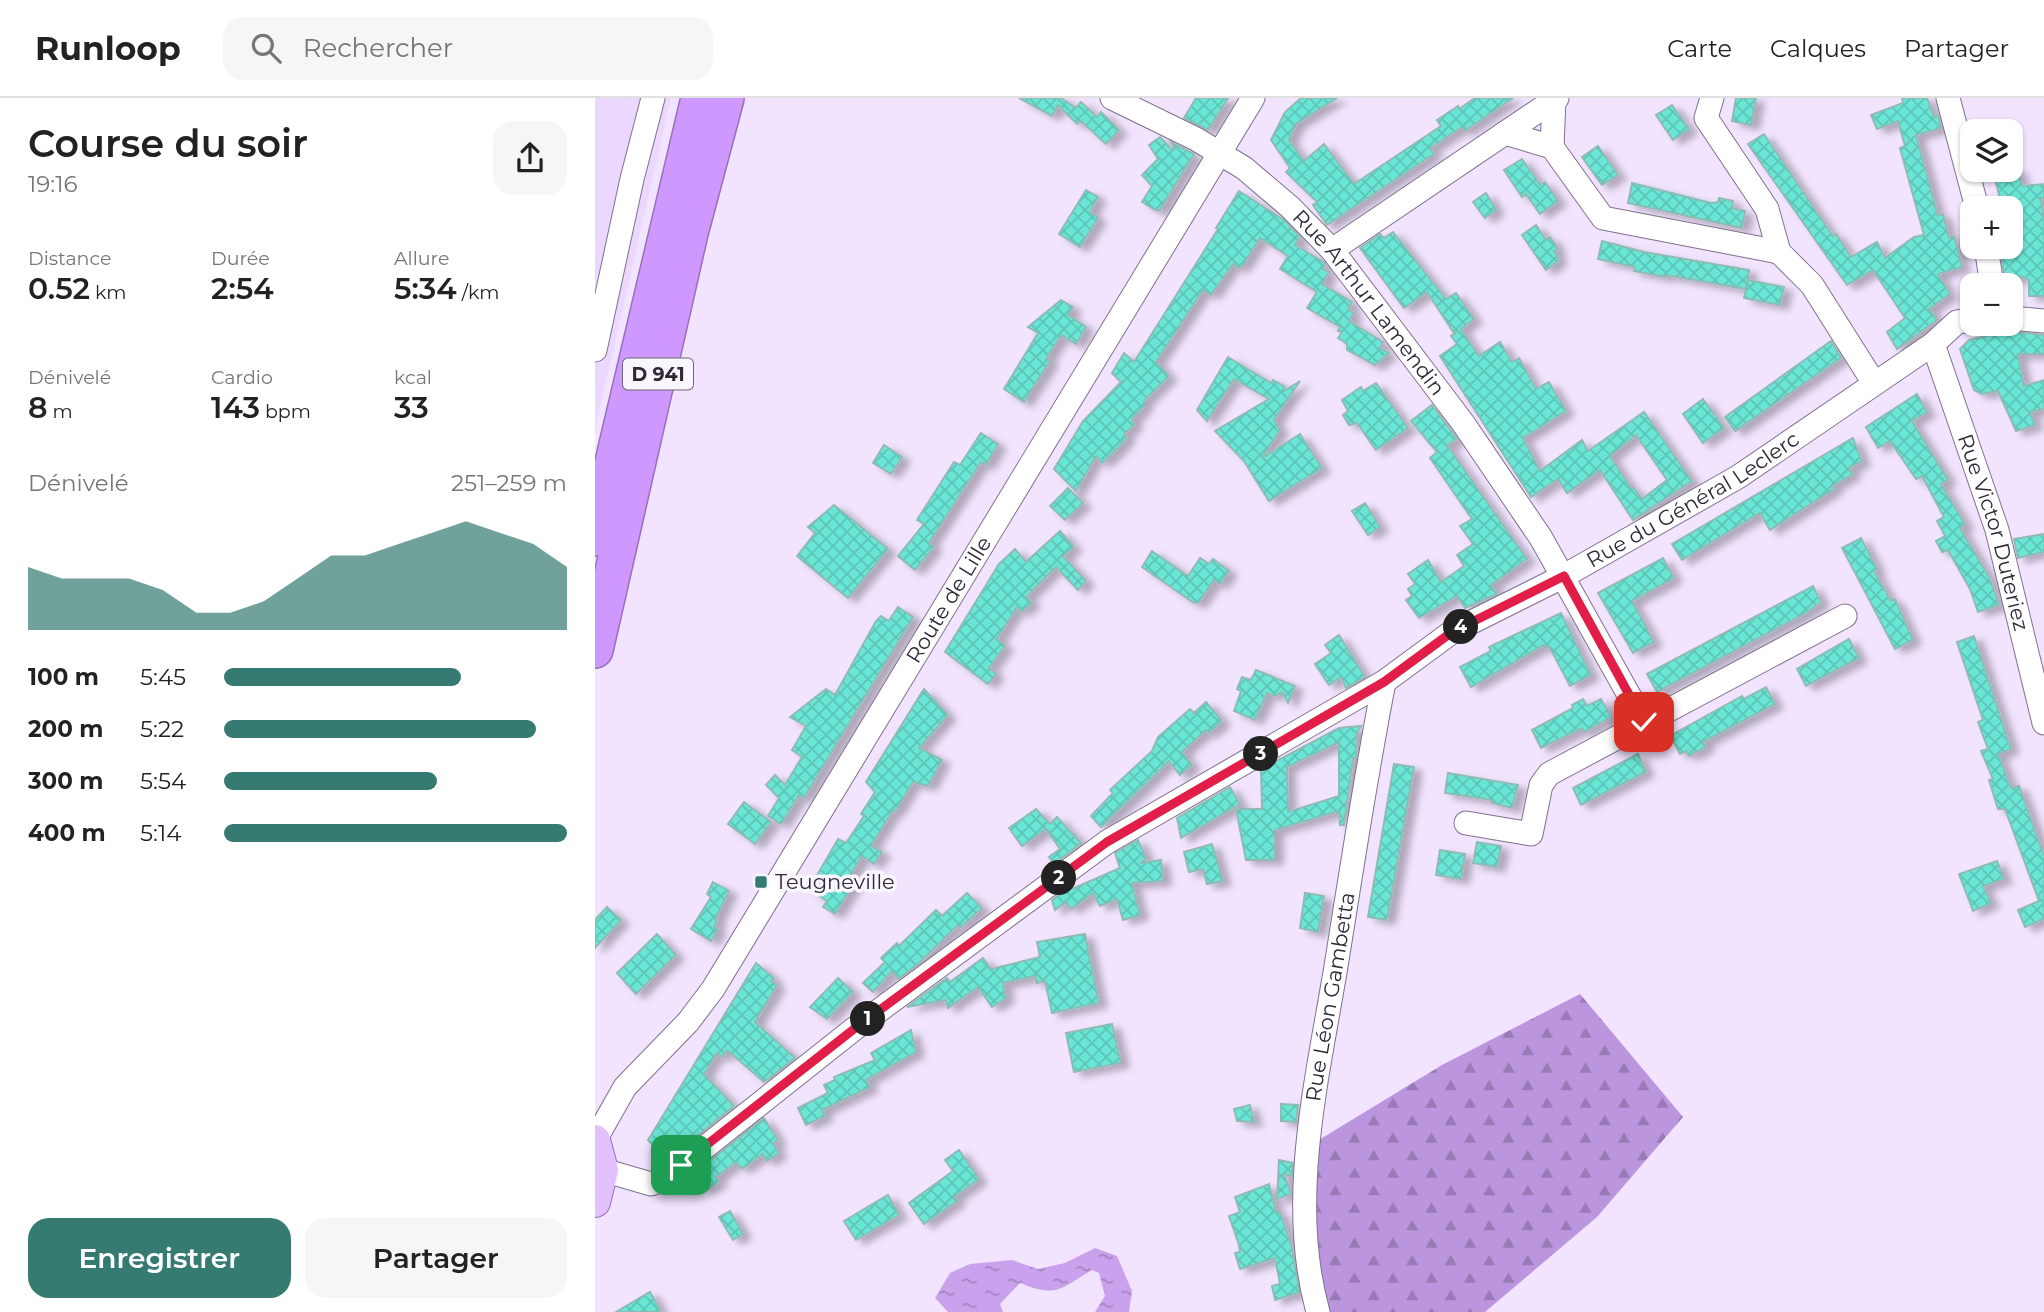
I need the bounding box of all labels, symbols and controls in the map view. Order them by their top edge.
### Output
search box [223,17,713,80]
text: Runloop [35,28,181,68]
icon: search [247,29,285,67]
text: Rechercher [303,32,453,64]
text: Carte [1667,34,1732,63]
text: Calques [1770,34,1866,63]
text: Partager [1904,34,2009,63]
map controls [1960,119,2023,336]
button: layers [1960,119,2023,182]
text: Course du soir [28,120,308,167]
button: share [493,121,567,195]
text: 19:16 [28,170,78,198]
button: + [1960,196,2023,259]
street label: Rue Arthur Lamendin [1288,204,1450,400]
text: Distance [28,247,111,270]
text: Durée [211,247,270,270]
text: Allure [394,247,449,270]
text: 0.52 [28,270,90,307]
text: 2:54 [211,270,274,307]
text: 5:34 [394,270,457,307]
button: − [1960,273,2023,336]
text: km [90,281,126,304]
text: /km [457,281,500,304]
road number: D 941 [623,358,693,390]
text: Dénivelé [28,366,111,389]
text: Cardio [211,366,273,389]
text: kcal [394,366,432,389]
text: 8 [28,389,48,426]
text: 143 [211,389,260,426]
text: 33 [394,389,429,426]
text: m [48,400,73,423]
text: bpm [260,400,311,423]
street label: Rue du Général Leclerc [1582,426,1804,573]
street label: Rue Victor Duteriez [1953,430,2034,633]
text: Dénivelé [28,469,129,497]
text: 251–259 m [451,469,567,497]
street label: Route de Lille [901,532,996,667]
pin: 4 [1443,610,1479,644]
text: 4 [1454,615,1467,638]
text: 100 m [28,663,99,691]
text: 5:45 [140,663,186,691]
pin [1614,692,1674,752]
icon: check [1625,703,1663,741]
text: 200 m [28,715,103,743]
text: 5:22 [140,715,184,743]
pin: 3 [1243,736,1279,772]
text: 3 [1255,742,1266,765]
text: 300 m [28,767,104,795]
text: 5:54 [140,767,186,795]
text: 400 m [28,819,106,847]
text: 5:14 [140,819,181,847]
pin: 2 [1042,860,1077,896]
text: 2 [1053,866,1064,889]
place label: Teugneville [775,869,895,894]
marker: Teugneville [753,874,769,890]
street label: Rue Léon Gambetta [1300,890,1360,1103]
pin: 1 [851,1002,885,1037]
text: 1 [864,1007,871,1030]
pin [651,1135,711,1195]
icon: arrive [662,1146,700,1184]
button: Enregistrer [28,1218,291,1298]
button: Partager [305,1218,567,1298]

